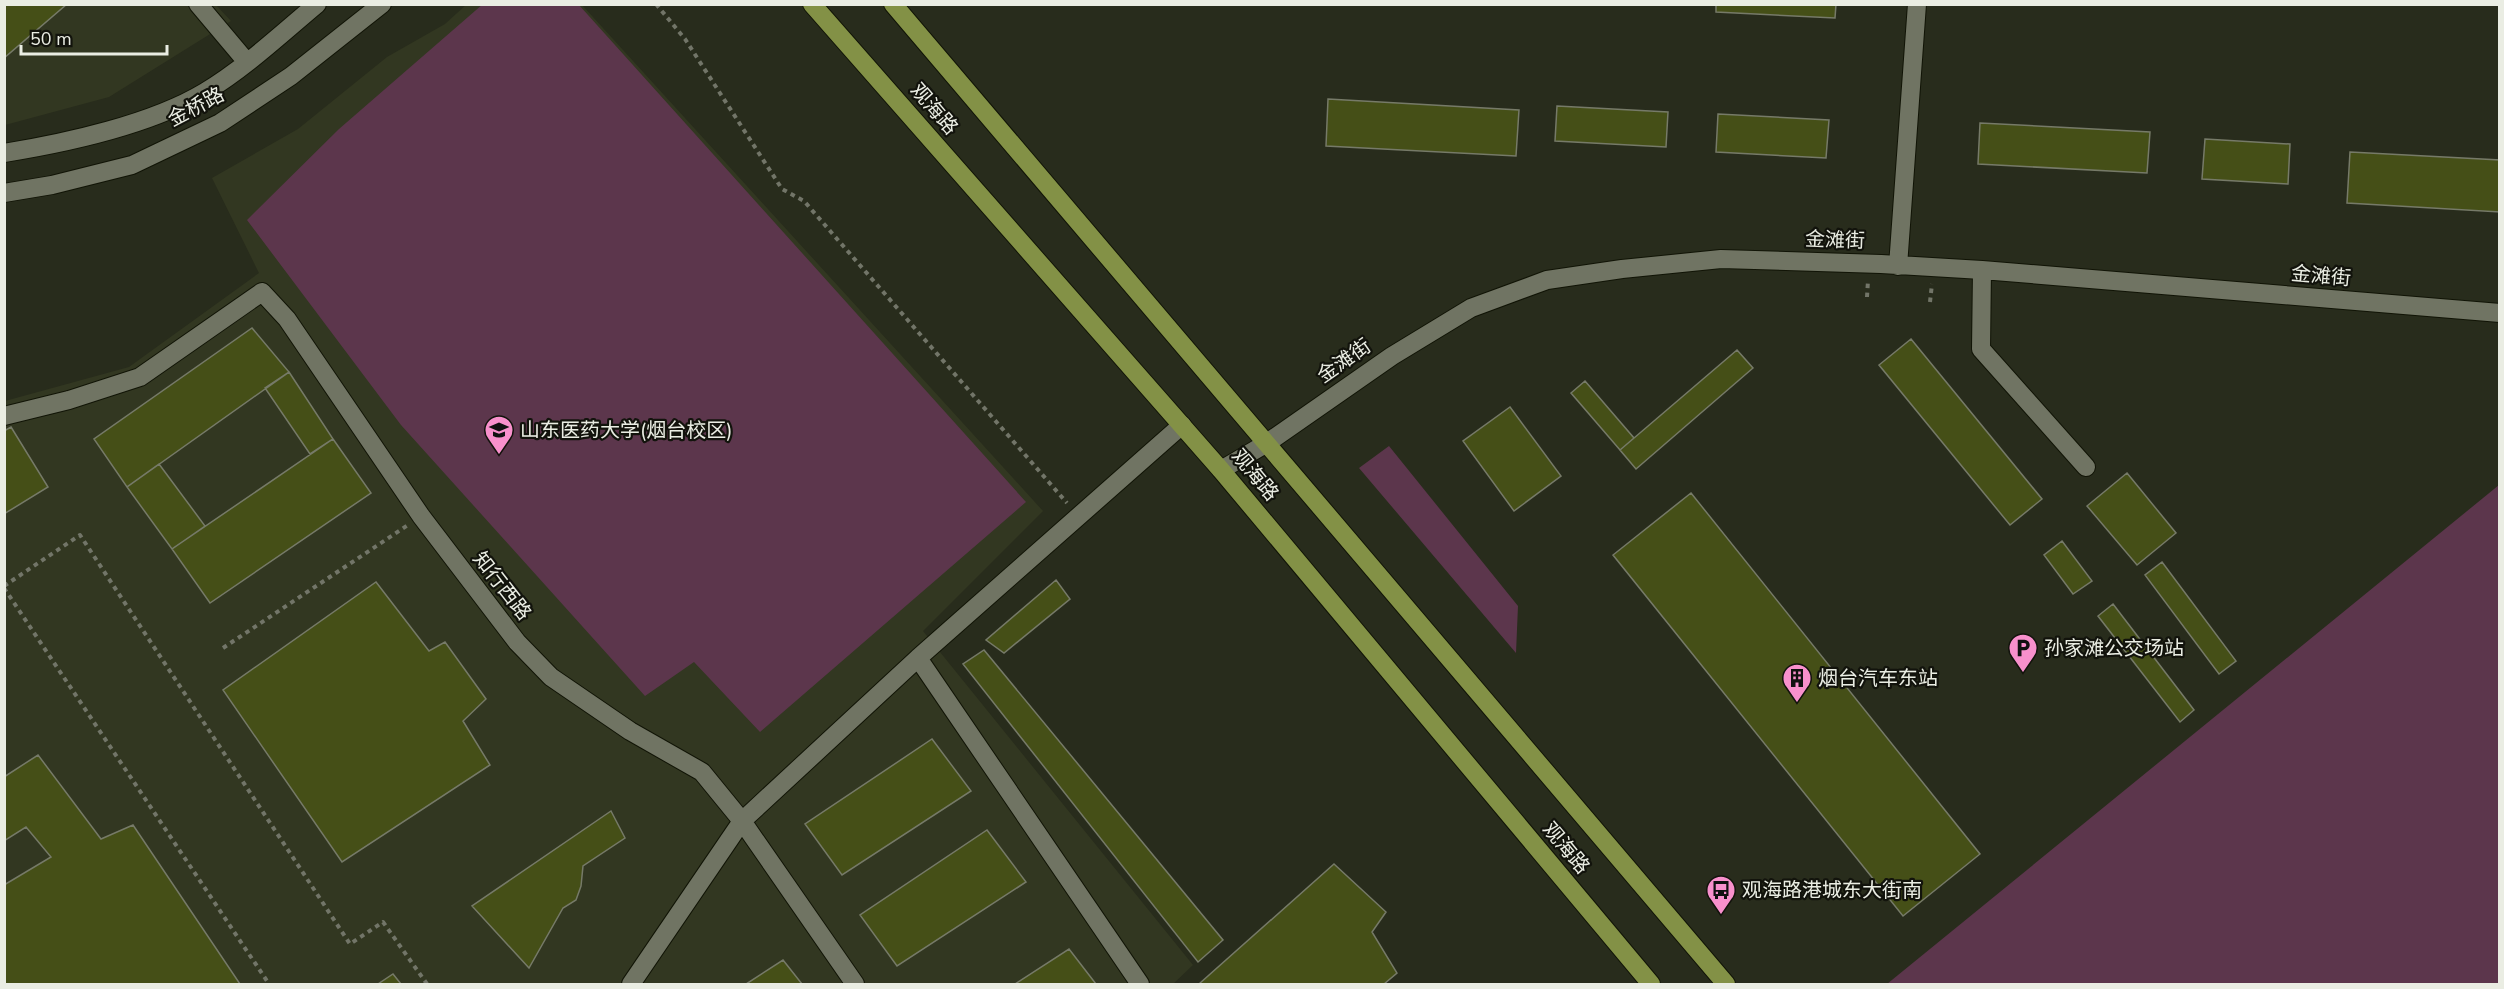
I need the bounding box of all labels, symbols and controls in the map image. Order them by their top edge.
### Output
scale bar [21,18,166,56]
text: 50 m [30,27,72,51]
street label: 观海路 [904,78,964,140]
street label: 金桥路 [163,81,229,133]
street label: 金滩街 [1805,225,1865,255]
street label: 金滩街 [2290,260,2352,292]
street label: 金滩街 [1312,333,1376,389]
school or university icon: 山东医药大学(烟台校区) [483,414,515,456]
place label: 山东医药大学(烟台校区) [520,417,733,444]
street label: 观海路 [1225,443,1285,507]
street label: 知行西路 [467,546,537,626]
parking icon: 孙家滩公交场站 [2007,632,2039,674]
place label: 孙家滩公交场站 [2044,635,2184,662]
building icon: 烟台汽车东站 [1781,662,1813,704]
place label: 烟台汽车东站 [1818,665,1938,692]
street label: 观海路 [1536,816,1596,880]
bus stop icon: 观海路港城东大街南 [1705,874,1737,916]
place label: 观海路港城东大街南 [1742,877,1922,904]

